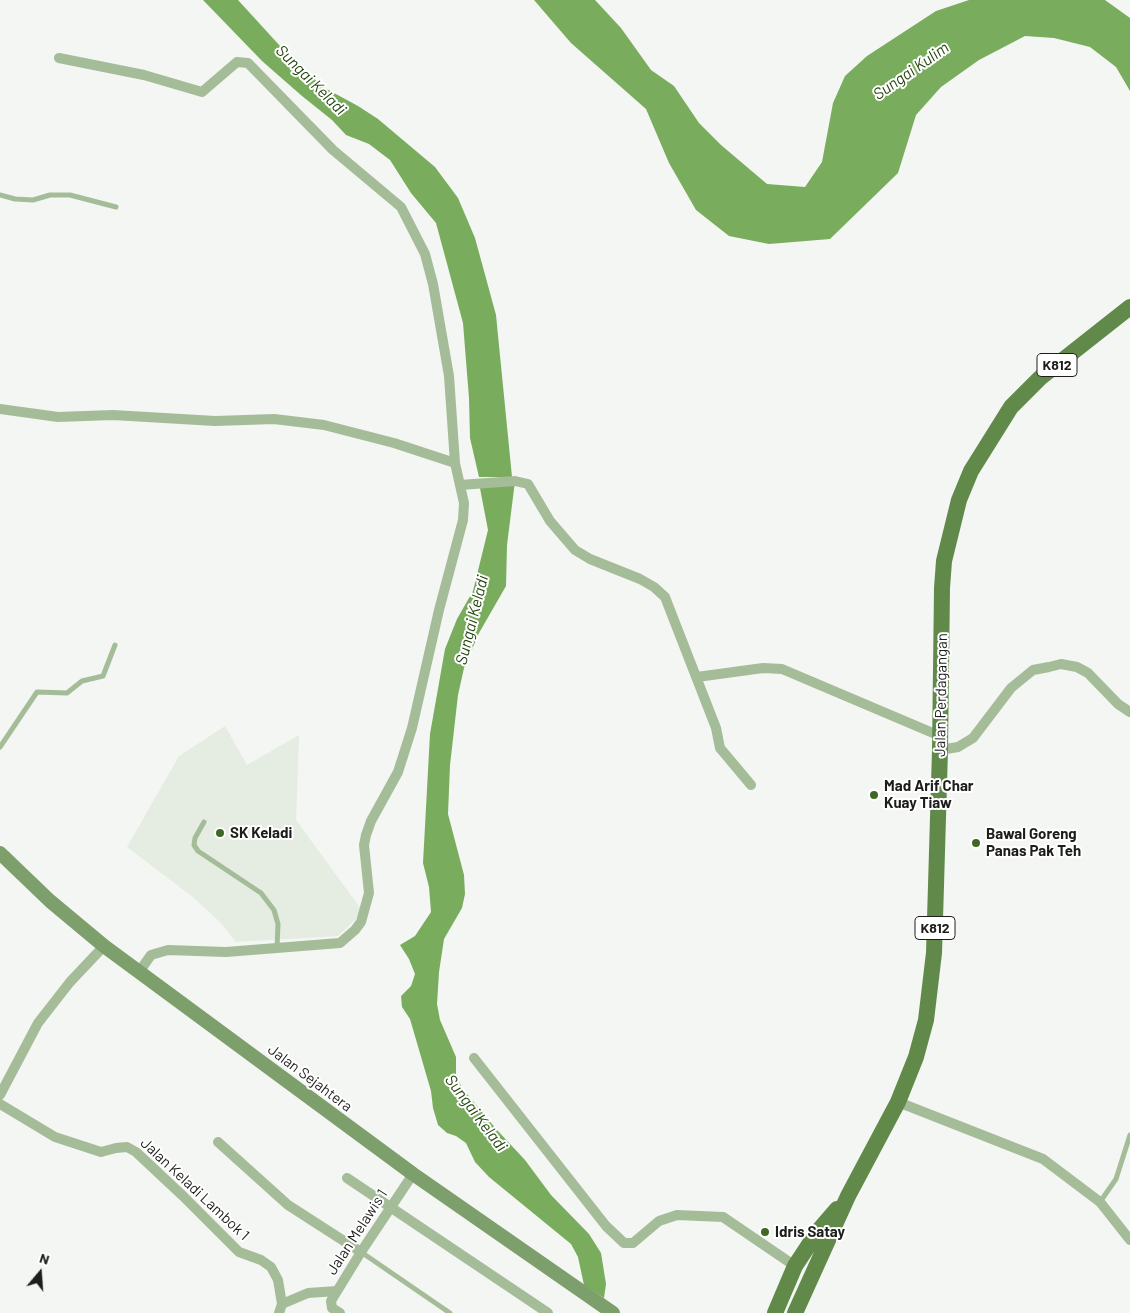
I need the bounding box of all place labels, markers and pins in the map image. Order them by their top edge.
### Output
place label: Mad Arif Char Kuay Tiaw [884,777,974,812]
marker: Mad Arif Char Kuay Tiaw [868,789,880,801]
place label: SK Keladi [230,824,292,842]
place label: Bawal Goreng Panas Pak Teh [986,825,1081,860]
marker: SK Keladi [214,827,226,839]
marker: Bawal Goreng Panas Pak Teh [970,837,982,849]
place label: Idris Satay [775,1223,845,1241]
marker: Idris Satay [759,1226,771,1238]

